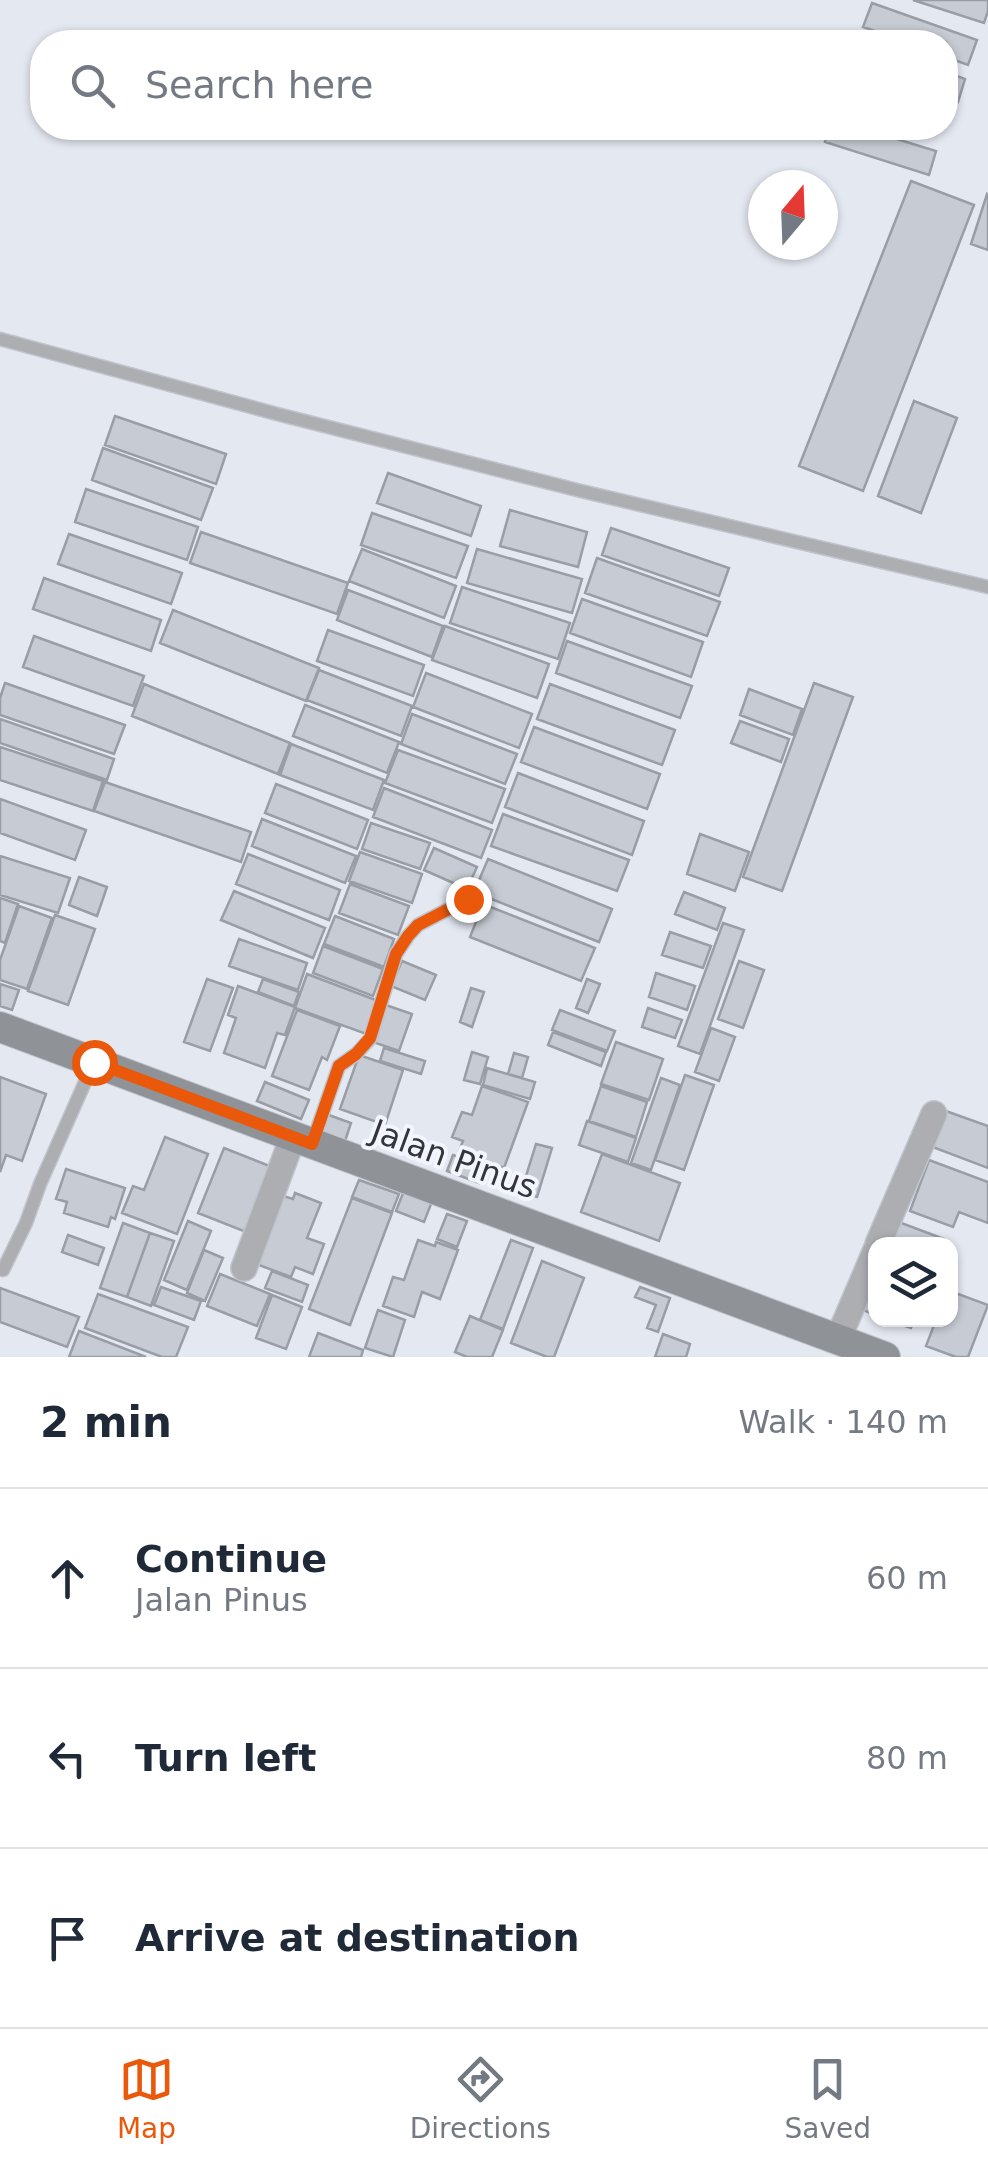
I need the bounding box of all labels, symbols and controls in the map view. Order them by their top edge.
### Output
search box [30,30,958,140]
icon: search [65,58,120,113]
text: Search here [145,63,373,107]
north arrow [748,170,838,260]
route end [446,877,492,923]
route start [72,1040,118,1086]
street label: Jalan Pinus [364,1111,542,1206]
map controls [868,1237,958,1327]
button: layers [868,1237,958,1327]
text: 2 min [40,1398,172,1447]
text: Walk · 140 m [738,1403,948,1441]
text: Continue [135,1537,327,1581]
icon: ahead [40,1551,95,1606]
text: 60 m [866,1559,948,1597]
text: Jalan Pinus [135,1581,308,1619]
icon: left [40,1731,95,1786]
text: Turn left [135,1736,316,1780]
text: 80 m [866,1739,948,1777]
icon: arrive [40,1911,95,1966]
text: Arrive at destination [135,1916,580,1960]
tab: Map [117,2052,176,2145]
tab: Directions [410,2052,551,2145]
tab: Saved [785,2052,871,2145]

